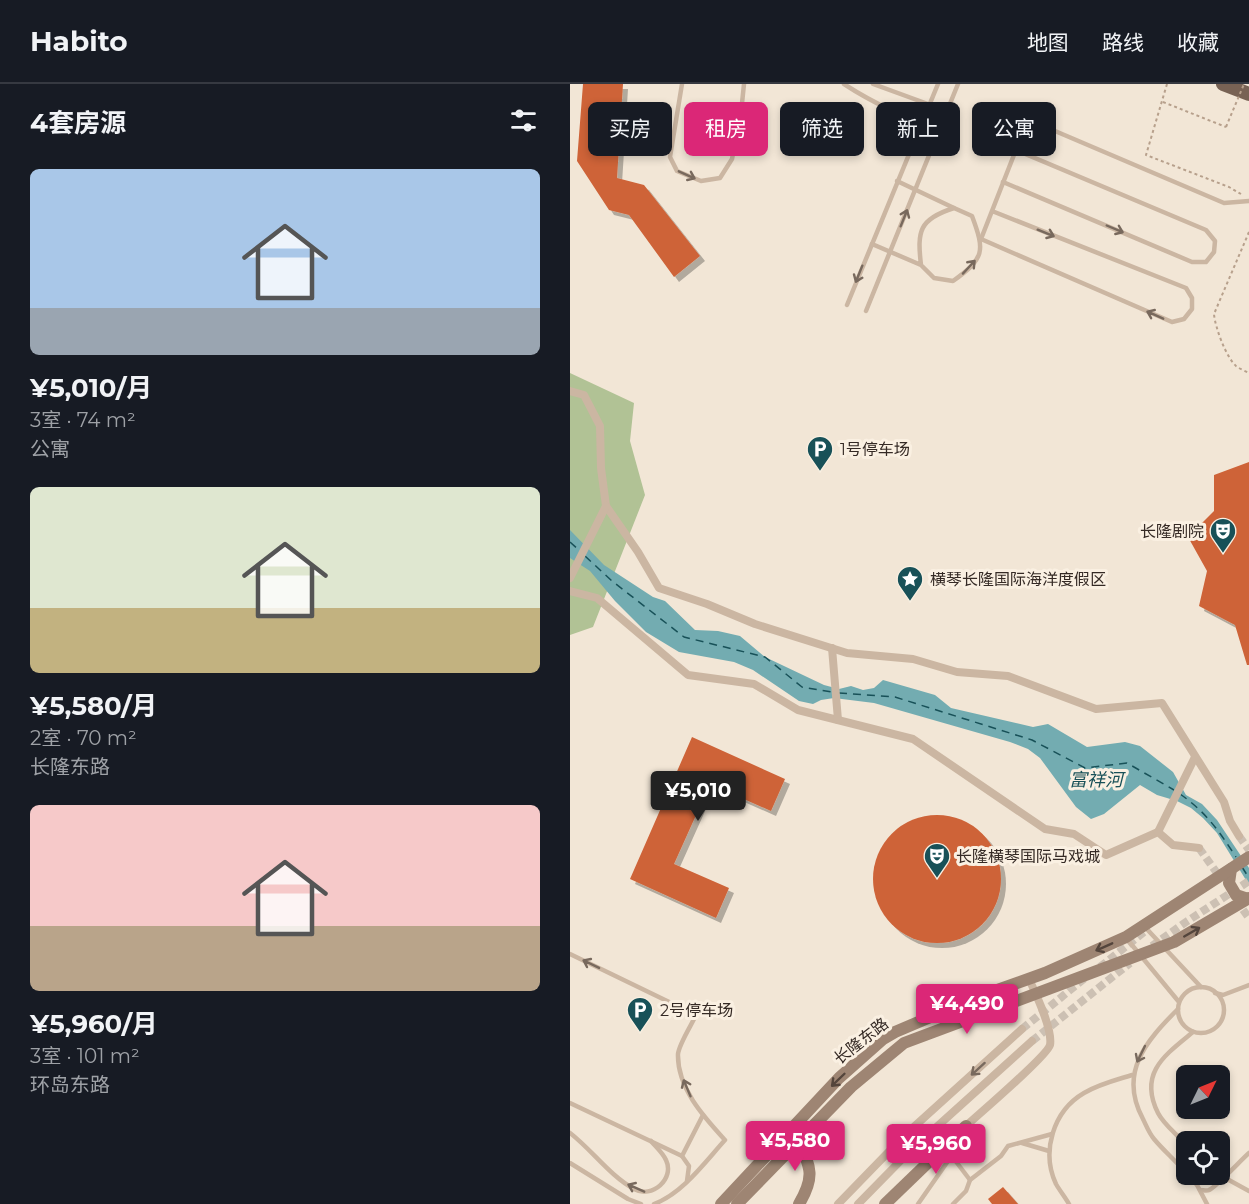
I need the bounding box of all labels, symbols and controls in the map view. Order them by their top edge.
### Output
text: Habito [30,24,128,58]
text: 地图 [1027,30,1069,55]
text: 路线 [1102,30,1144,55]
text: 收藏 [1177,30,1219,55]
chip: 买房 [588,102,672,156]
chip: 租房 [684,102,768,156]
chip: 筛选 [780,102,864,156]
chip: 新上 [876,102,960,156]
chip: 公寓 [972,102,1056,156]
icon: filters [507,104,540,137]
text: 4套房源 [30,107,126,139]
one-way arrow [678,170,696,181]
icon: home [231,208,339,316]
one-way arrow [899,209,910,228]
one-way arrow [1106,225,1124,236]
one-way arrow [1036,228,1055,239]
one-way arrow [962,259,976,274]
one-way arrow [853,264,864,283]
one-way arrow [1146,309,1165,320]
text: ¥5,010/月 [30,372,152,404]
text: 3室 · 74 m² [30,408,136,432]
parking icon: 1号停车场 [805,434,835,472]
text: 公寓 [30,437,70,461]
place label: 1号停车场 [840,440,910,459]
theatre icon: 长隆剧院 [1208,516,1238,554]
place label: 长隆剧院 [1140,522,1204,541]
icon: home [231,526,339,634]
place icon: 横琴长隆国际海洋度假区 [895,564,925,602]
place label: 横琴长隆国际海洋度假区 [930,570,1106,589]
text: ¥5,580/月 [30,690,157,722]
text: 2室 · 70 m² [30,726,137,750]
text: 长隆东路 [30,755,110,779]
water label: 富祥河 [1069,769,1126,791]
pin: ¥5,010 [649,771,747,822]
text: ¥5,010 [665,778,731,802]
theatre icon: 长隆横琴国际马戏城 [922,841,952,879]
icon: home [231,844,339,952]
place label: 长隆横琴国际马戏城 [956,847,1100,866]
one-way arrow [1183,926,1200,938]
one-way arrow [1095,941,1113,953]
one-way arrow [583,958,601,970]
pin: ¥4,490 [918,984,1016,1035]
text: ¥4,490 [930,991,1004,1015]
parking icon: 2号停车场 [625,995,655,1033]
place label: 2号停车场 [660,1001,733,1020]
text: ¥5,960/月 [30,1008,158,1040]
street label: 长隆东路 [830,1014,892,1068]
text: 3室 · 101 m² [30,1044,140,1068]
one-way arrow [1135,1045,1147,1063]
one-way arrow [971,1061,986,1075]
north arrow [1176,1065,1230,1119]
map controls [1176,1065,1230,1185]
text: 环岛东路 [30,1073,110,1097]
one-way arrow [831,1073,846,1087]
one-way arrow [681,1079,692,1097]
pin: ¥5,580 [746,1121,844,1172]
pin: ¥5,960 [887,1124,985,1175]
text: ¥5,580 [760,1128,830,1152]
text: ¥5,960 [901,1131,971,1155]
button: locate [1176,1131,1230,1185]
one-way arrow [627,1182,645,1193]

